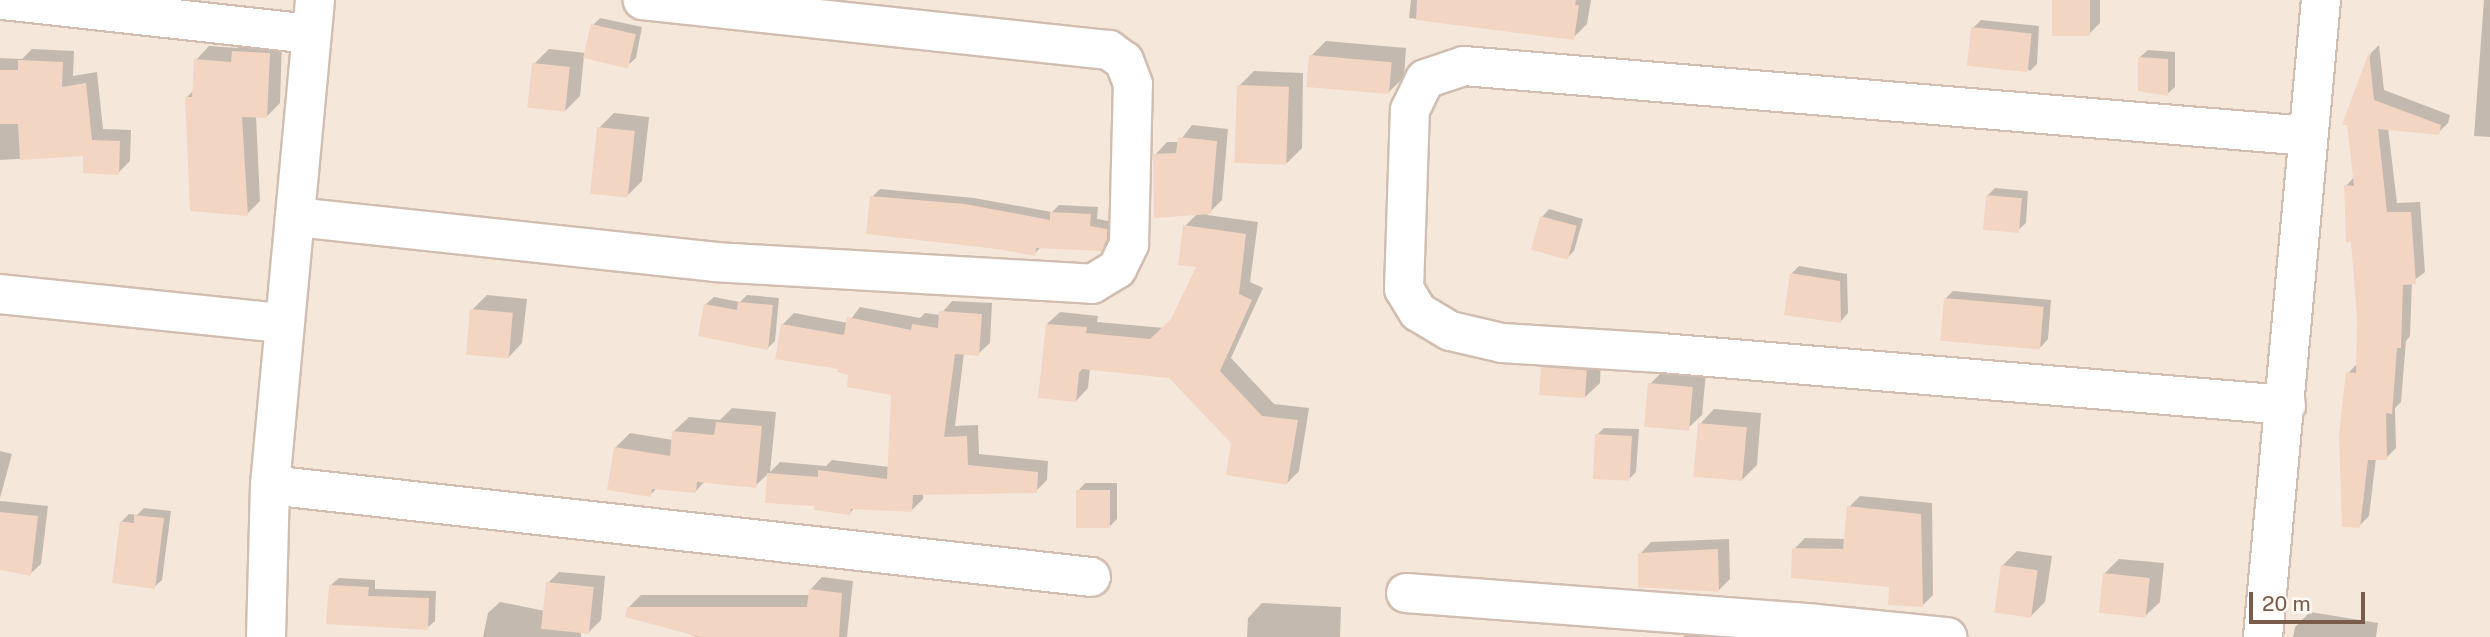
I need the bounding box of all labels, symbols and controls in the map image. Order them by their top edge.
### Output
scale bar [2252,578,2368,622]
text: 20 m [2262,591,2311,616]

